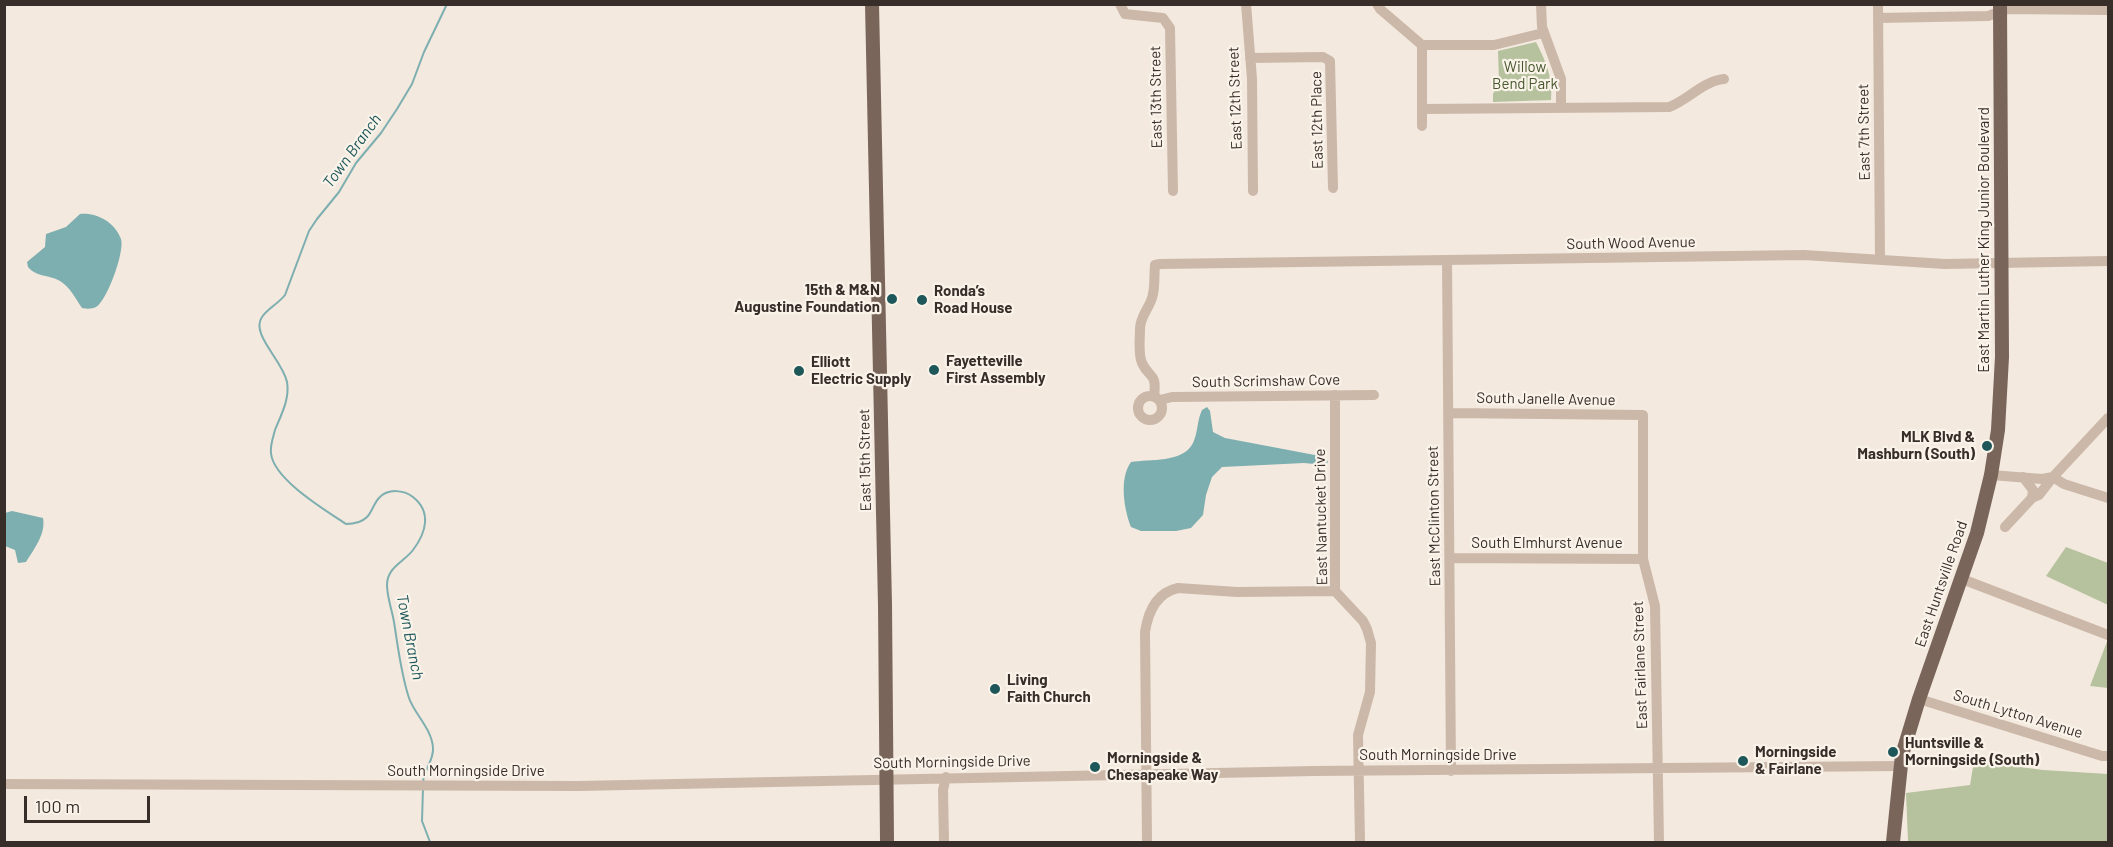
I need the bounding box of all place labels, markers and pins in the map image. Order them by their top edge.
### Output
place label: 15th & M&N Augustine Foundation [734,281,880,316]
place label: Ronda’s Road House [934,282,1013,317]
marker: 15th & M&N Augustine Foundation [885,292,899,306]
marker: Ronda’s Road House [915,293,929,307]
place label: Fayetteville First Assembly [946,352,1045,387]
place label: Elliott Electric Supply [811,353,911,388]
marker: Fayetteville First Assembly [927,363,941,377]
marker: Elliott Electric Supply [792,364,806,378]
place label: MLK Blvd & Mashburn (South) [1857,428,1975,463]
marker: MLK Blvd & Mashburn (South) [1980,439,1994,453]
place label: Living Faith Church [1007,671,1091,706]
marker: Living Faith Church [988,682,1002,696]
place label: Huntsville & Morningside (South) [1905,734,2039,769]
place label: Morningside & Fairlane [1755,743,1836,778]
marker: Huntsville & Morningside (South) [1886,745,1900,759]
place label: Morningside & Chesapeake Way [1107,749,1218,784]
marker: Morningside & Fairlane [1736,754,1750,768]
marker: Morningside & Chesapeake Way [1088,760,1102,774]

